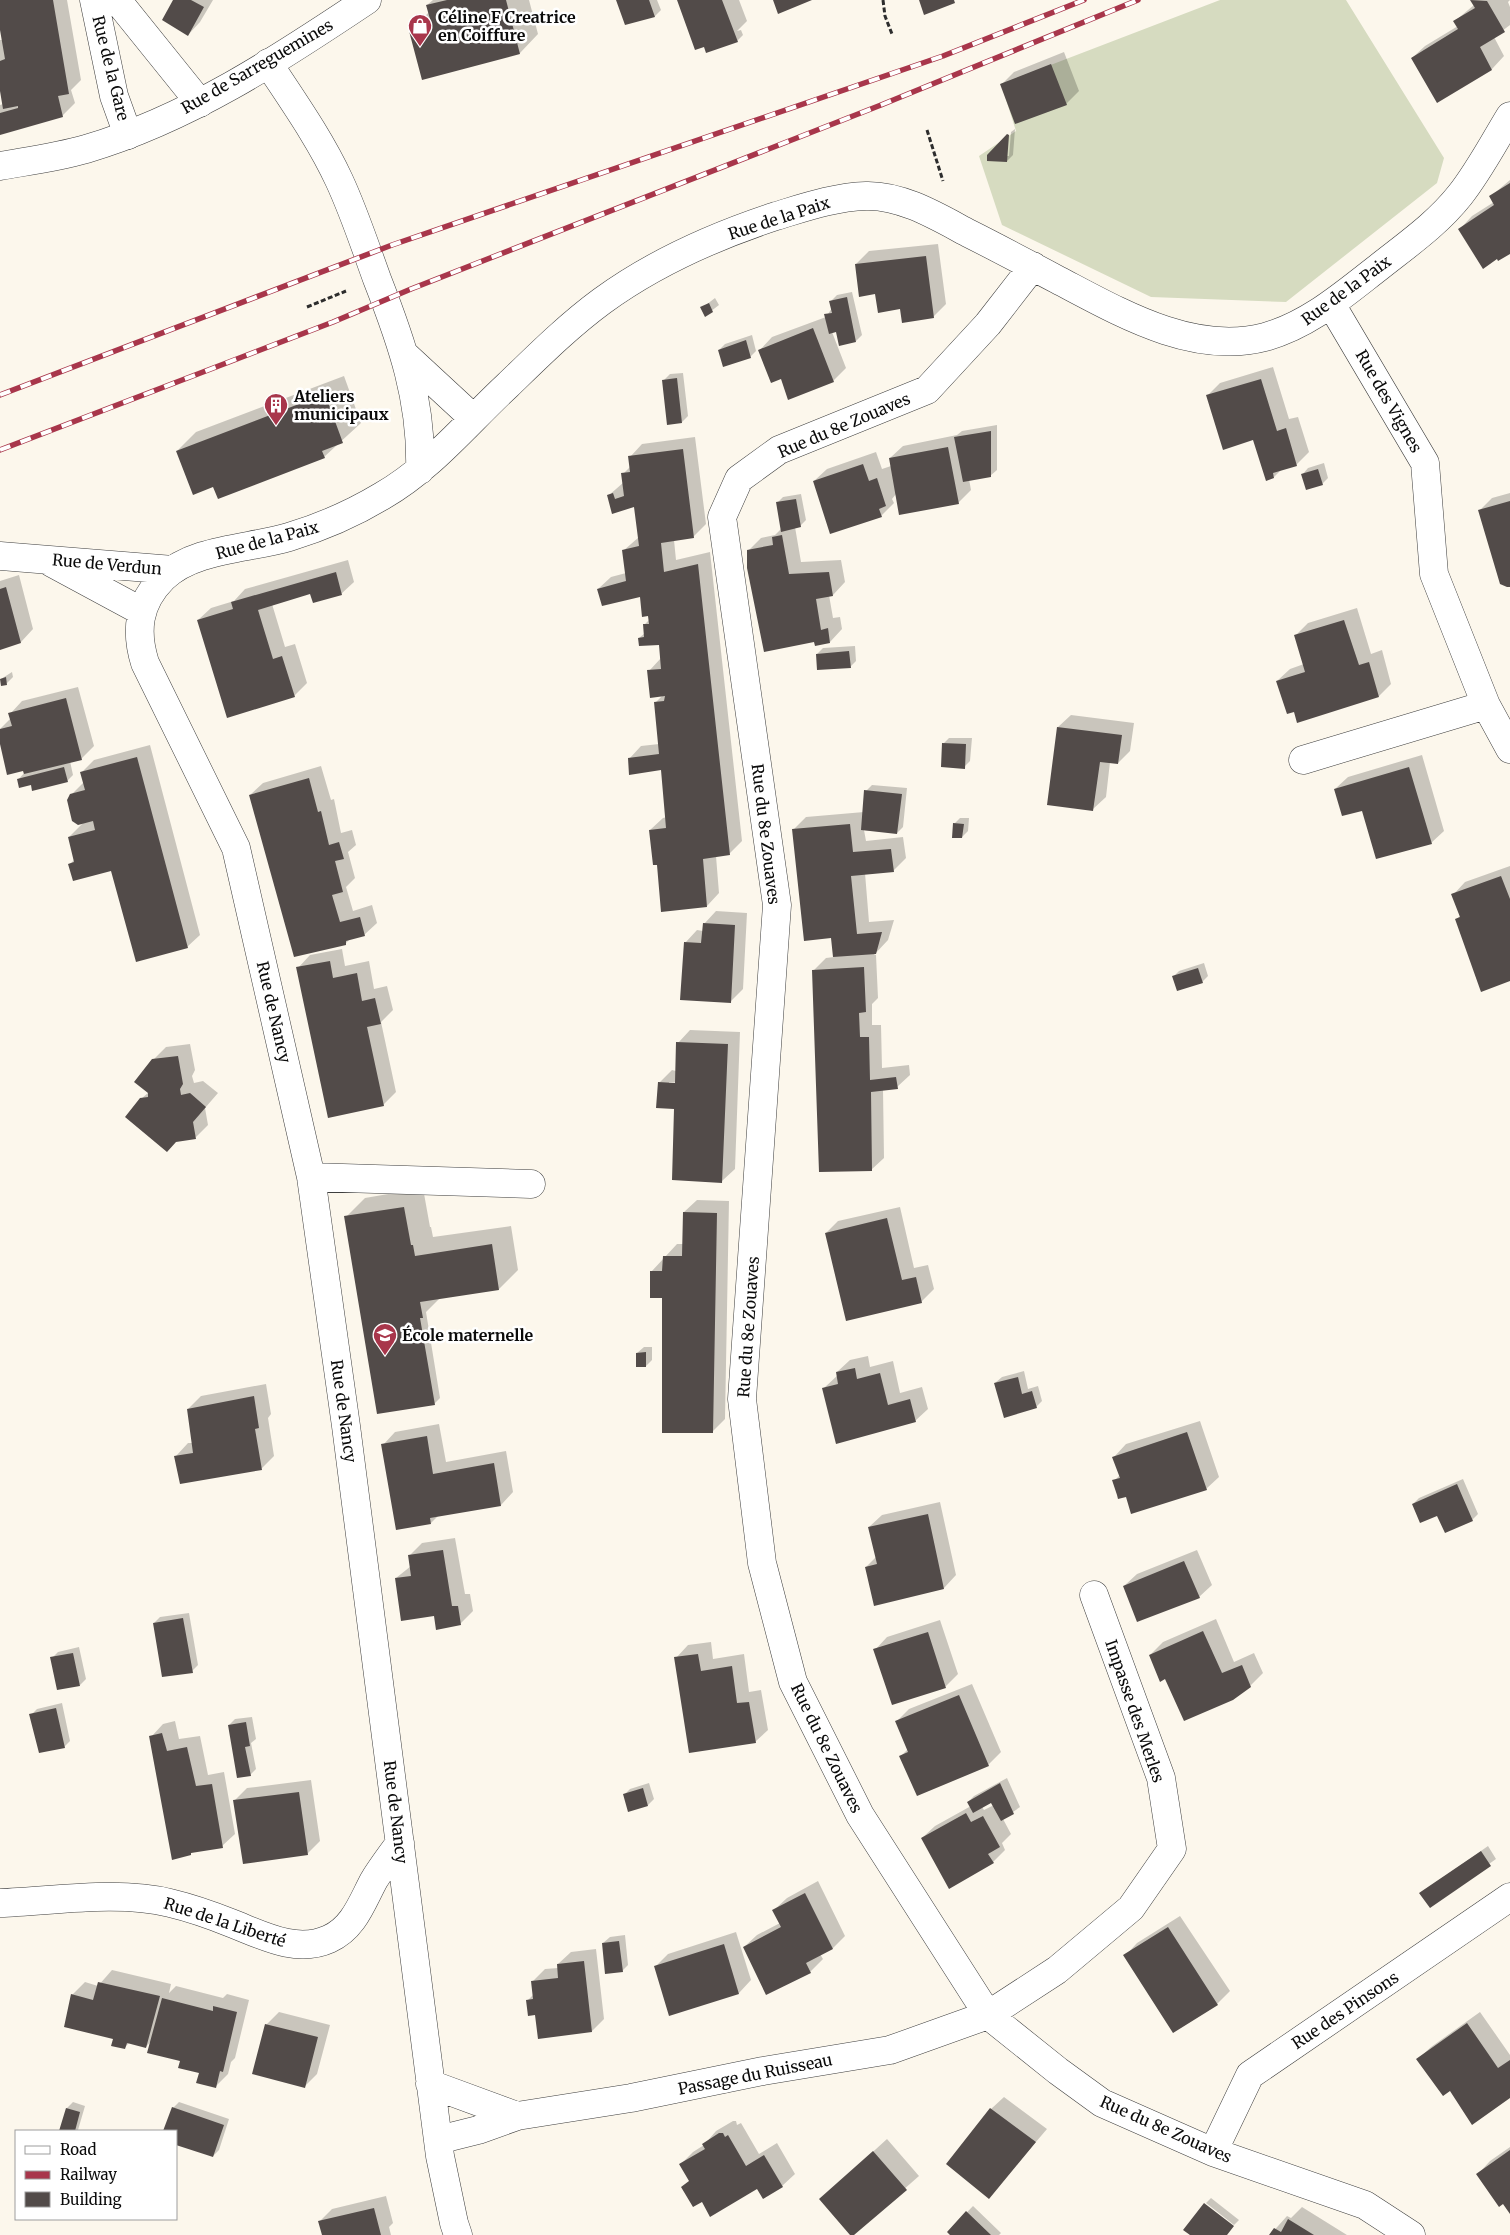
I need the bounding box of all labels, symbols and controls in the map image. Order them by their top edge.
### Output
place label: Céline F Creatrice en Coiffure [438,7,576,45]
street label: Rue de la Gare [88,13,134,123]
shop icon: Céline F Creatrice en Coiffure [407,13,433,47]
street label: Rue de Sarreguemines [178,14,337,118]
street label: Rue de la Paix [726,192,833,244]
street label: Rue de la Paix [1297,251,1395,329]
street label: Rue des Vignes [1352,346,1427,456]
place label: Ateliers municipaux [293,386,389,424]
street label: Rue du 8e Zouaves [775,388,913,462]
building icon: Ateliers municipaux [263,392,289,426]
street label: Rue de la Paix [213,517,321,563]
street label: Rue de Verdun [51,549,163,579]
street label: Rue du 8e Zouaves [747,762,785,906]
street label: Rue de Nancy [253,959,296,1065]
street label: Rue du 8e Zouaves [733,1255,763,1398]
school or university icon: École maternelle [372,1322,398,1356]
place label: École maternelle [402,1325,534,1345]
street label: Rue de Nancy [327,1358,361,1464]
street label: Impasse des Merles [1101,1637,1169,1785]
street label: Rue du 8e Zouaves [787,1680,867,1816]
street label: Rue de Nancy [380,1759,412,1865]
street label: Rue de la Liberté [162,1893,288,1951]
street label: Rue des Pinsons [1288,1967,1402,2053]
street label: Passage du Ruisseau [676,2049,834,2099]
street label: Rue du 8e Zouaves [1097,2091,1235,2167]
legend [15,2130,178,2220]
text: Road [60,2140,96,2159]
text: Railway [60,2165,117,2184]
text: Building [60,2190,122,2209]

